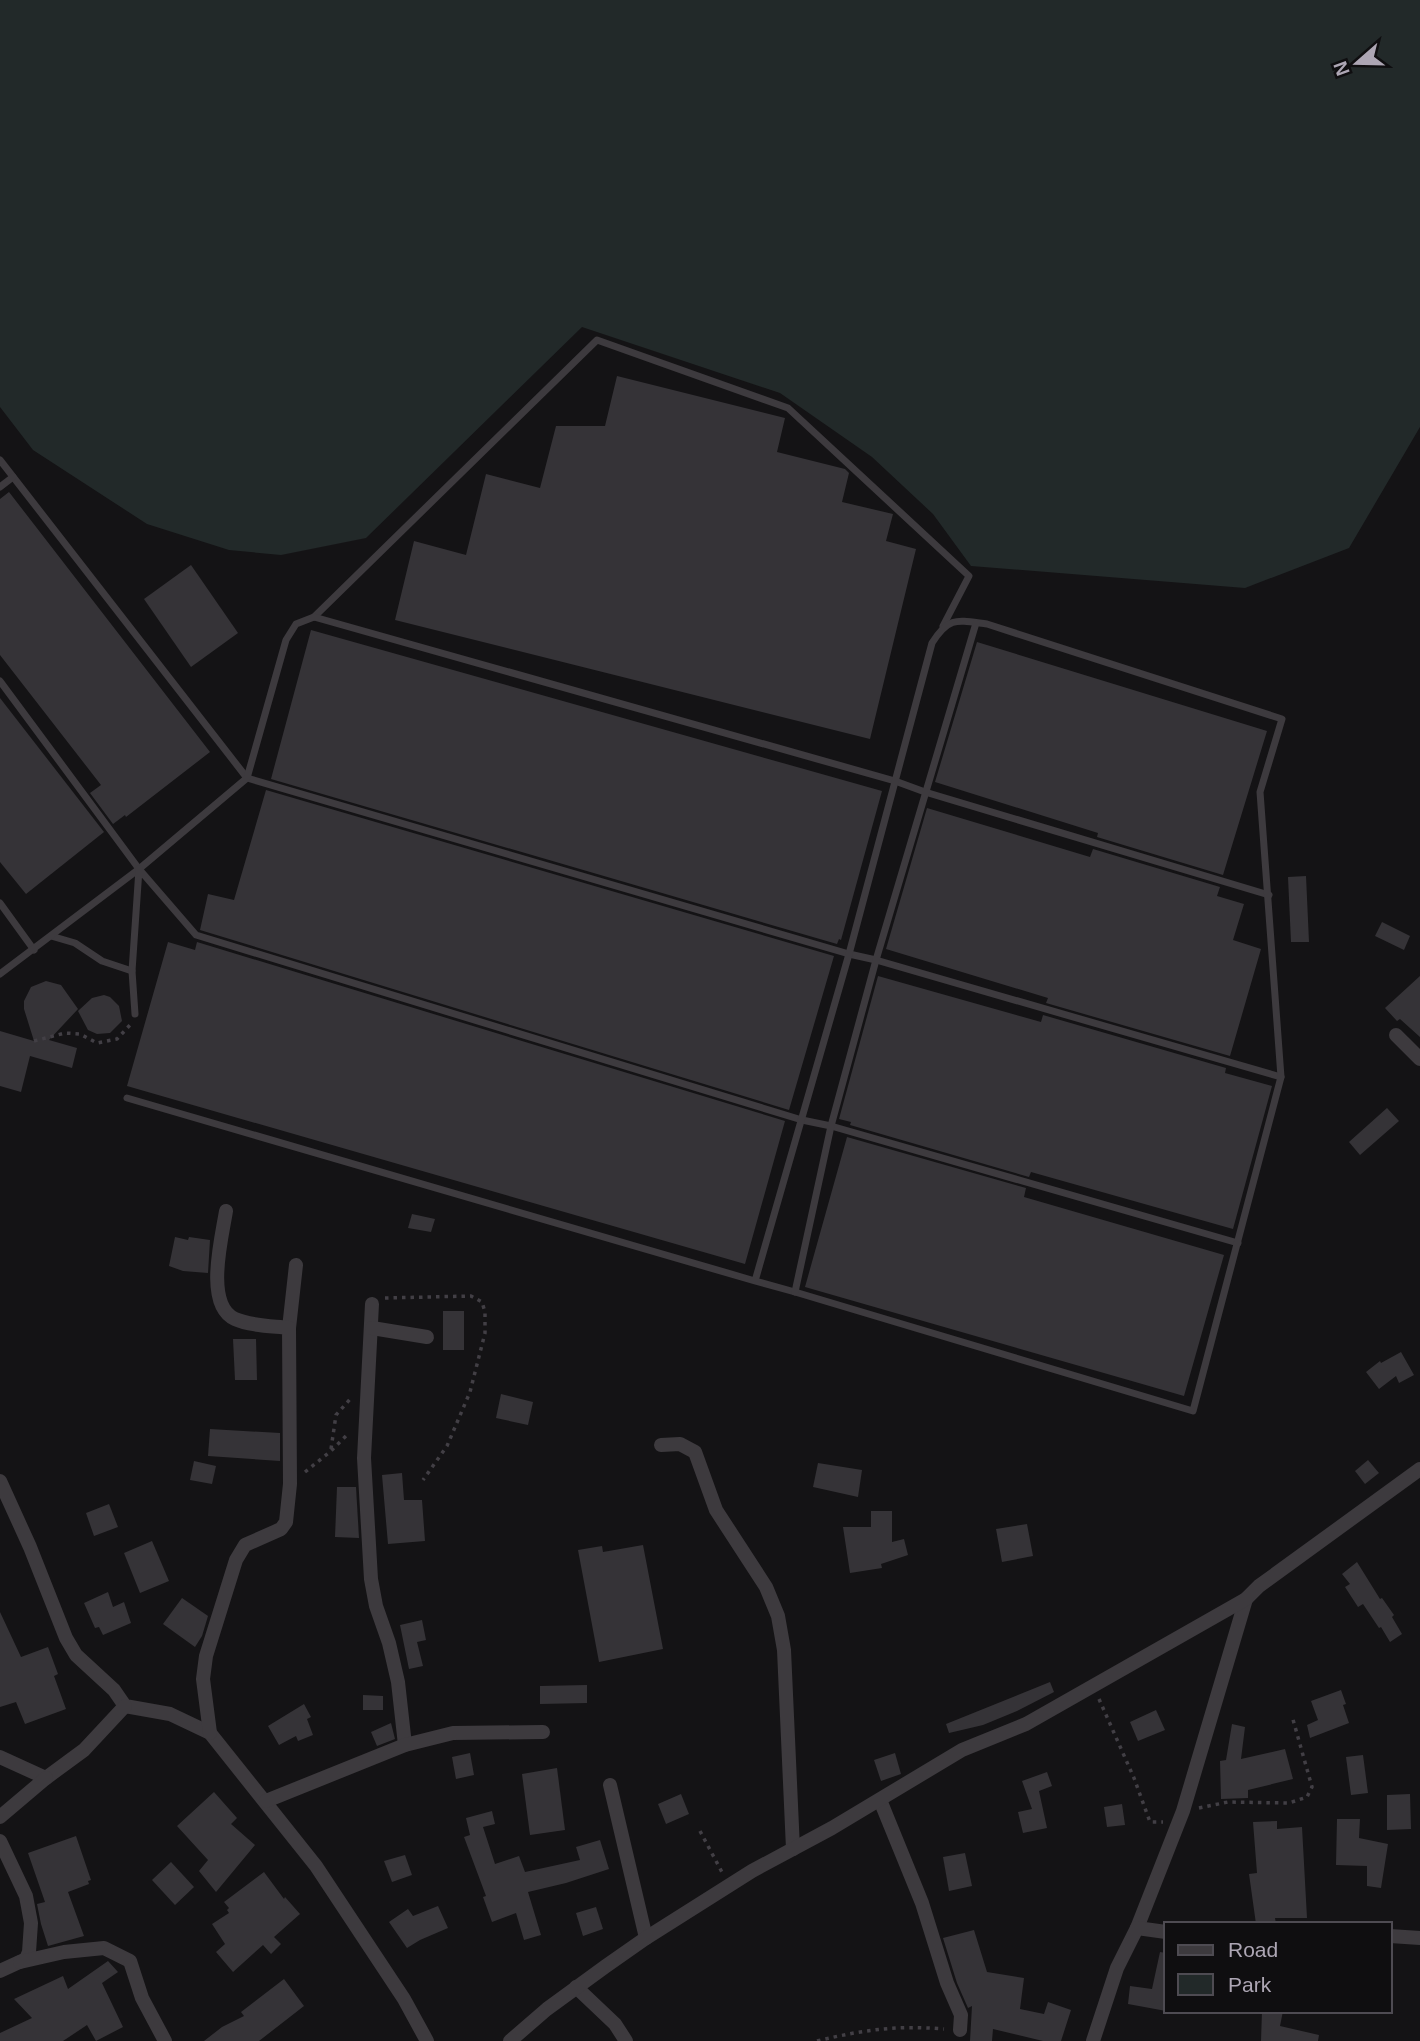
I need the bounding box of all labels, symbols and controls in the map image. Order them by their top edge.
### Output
north arrow [1322,28,1392,98]
text: N [1329,59,1354,79]
legend [1164,1922,1392,2013]
text: Road [1228,1938,1278,1961]
text: Park [1228,1973,1272,1996]

